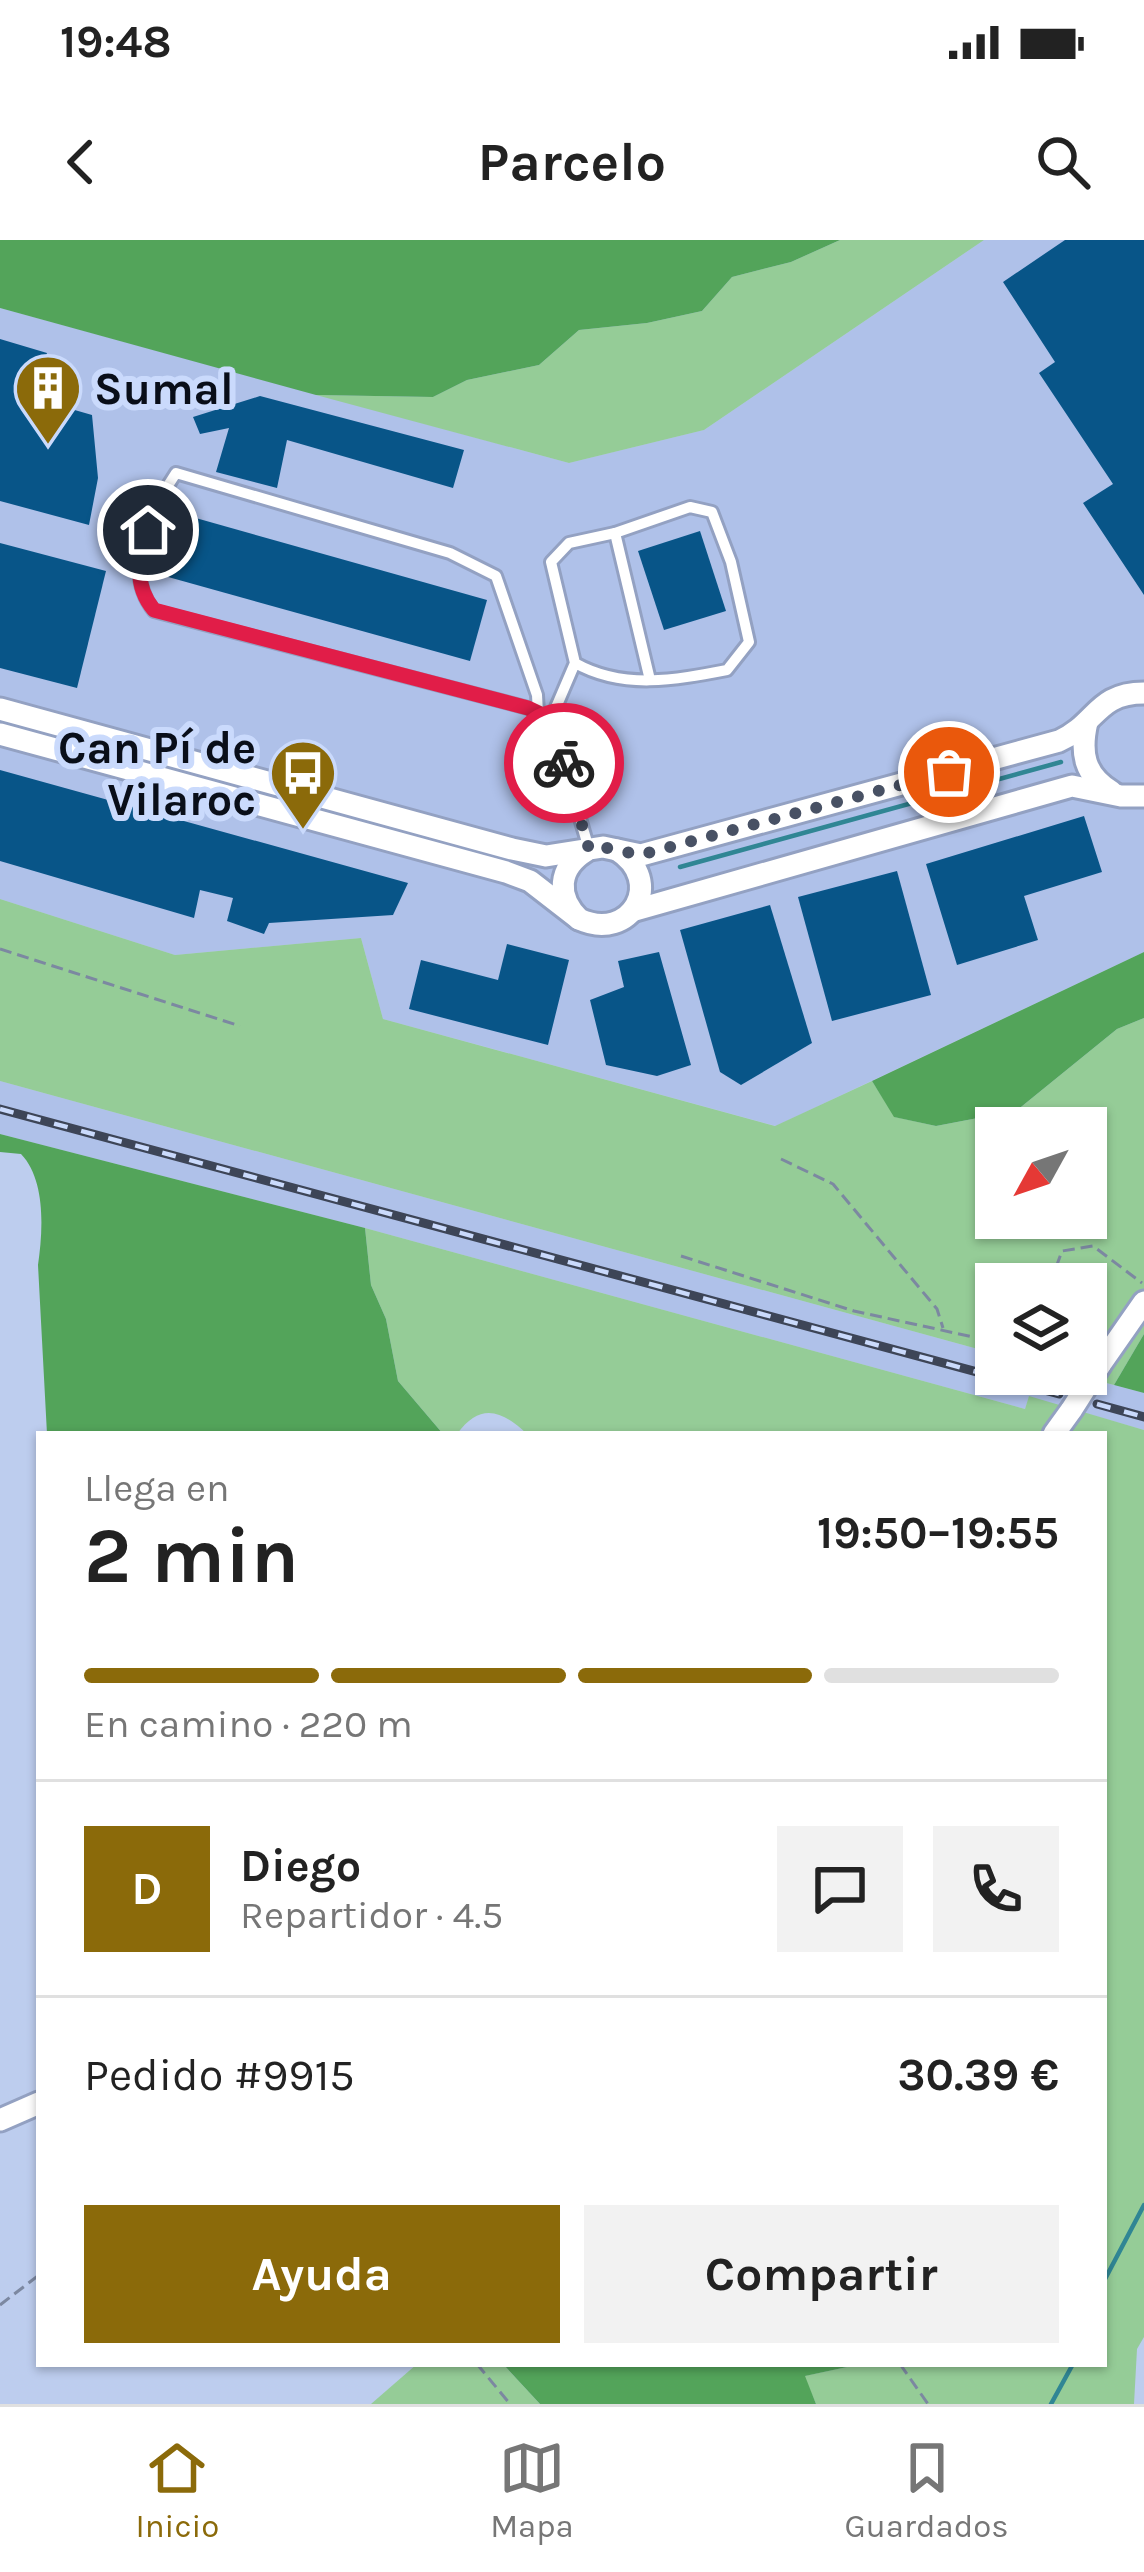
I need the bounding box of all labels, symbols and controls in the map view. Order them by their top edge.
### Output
text: 19:48 [60,16,172,68]
icon: back [48,129,114,195]
icon: search [1030,129,1096,195]
text: Parcelo [478,130,666,194]
building icon: Sumal [13,353,83,447]
place label: Sumal [94,363,234,415]
pin [97,479,199,581]
icon: home [115,497,181,563]
courier [504,703,624,823]
pin [898,721,1000,823]
place label: Can Pí de Vilaroc [58,722,256,826]
icon: bike [531,730,597,796]
bus stop icon: Can Pí de Vilaroc [268,738,338,832]
icon: bag [916,739,982,805]
north arrow [975,1107,1107,1239]
map controls [975,1107,1107,1395]
button: layers [975,1263,1107,1395]
text: Llega en [84,1465,230,1511]
text: 19:50–19:55 [817,1507,1059,1559]
text: 2 min [84,1510,299,1602]
text: En camino · 220 m [84,1701,413,1747]
button: chat [777,1826,903,1952]
button: phone [933,1826,1059,1952]
text: Diego [240,1840,361,1892]
text: D [132,1863,162,1915]
text: Repartidor · 4.5 [240,1892,503,1938]
text: Pedido #9915 [84,2049,355,2101]
text: 30.39 € [898,2049,1059,2101]
button: Ayuda [84,2205,560,2343]
button: Compartir [584,2205,1059,2343]
tab: Inicio [135,2435,219,2545]
tab: Mapa [490,2435,574,2545]
tab: Guardados [845,2435,1009,2545]

